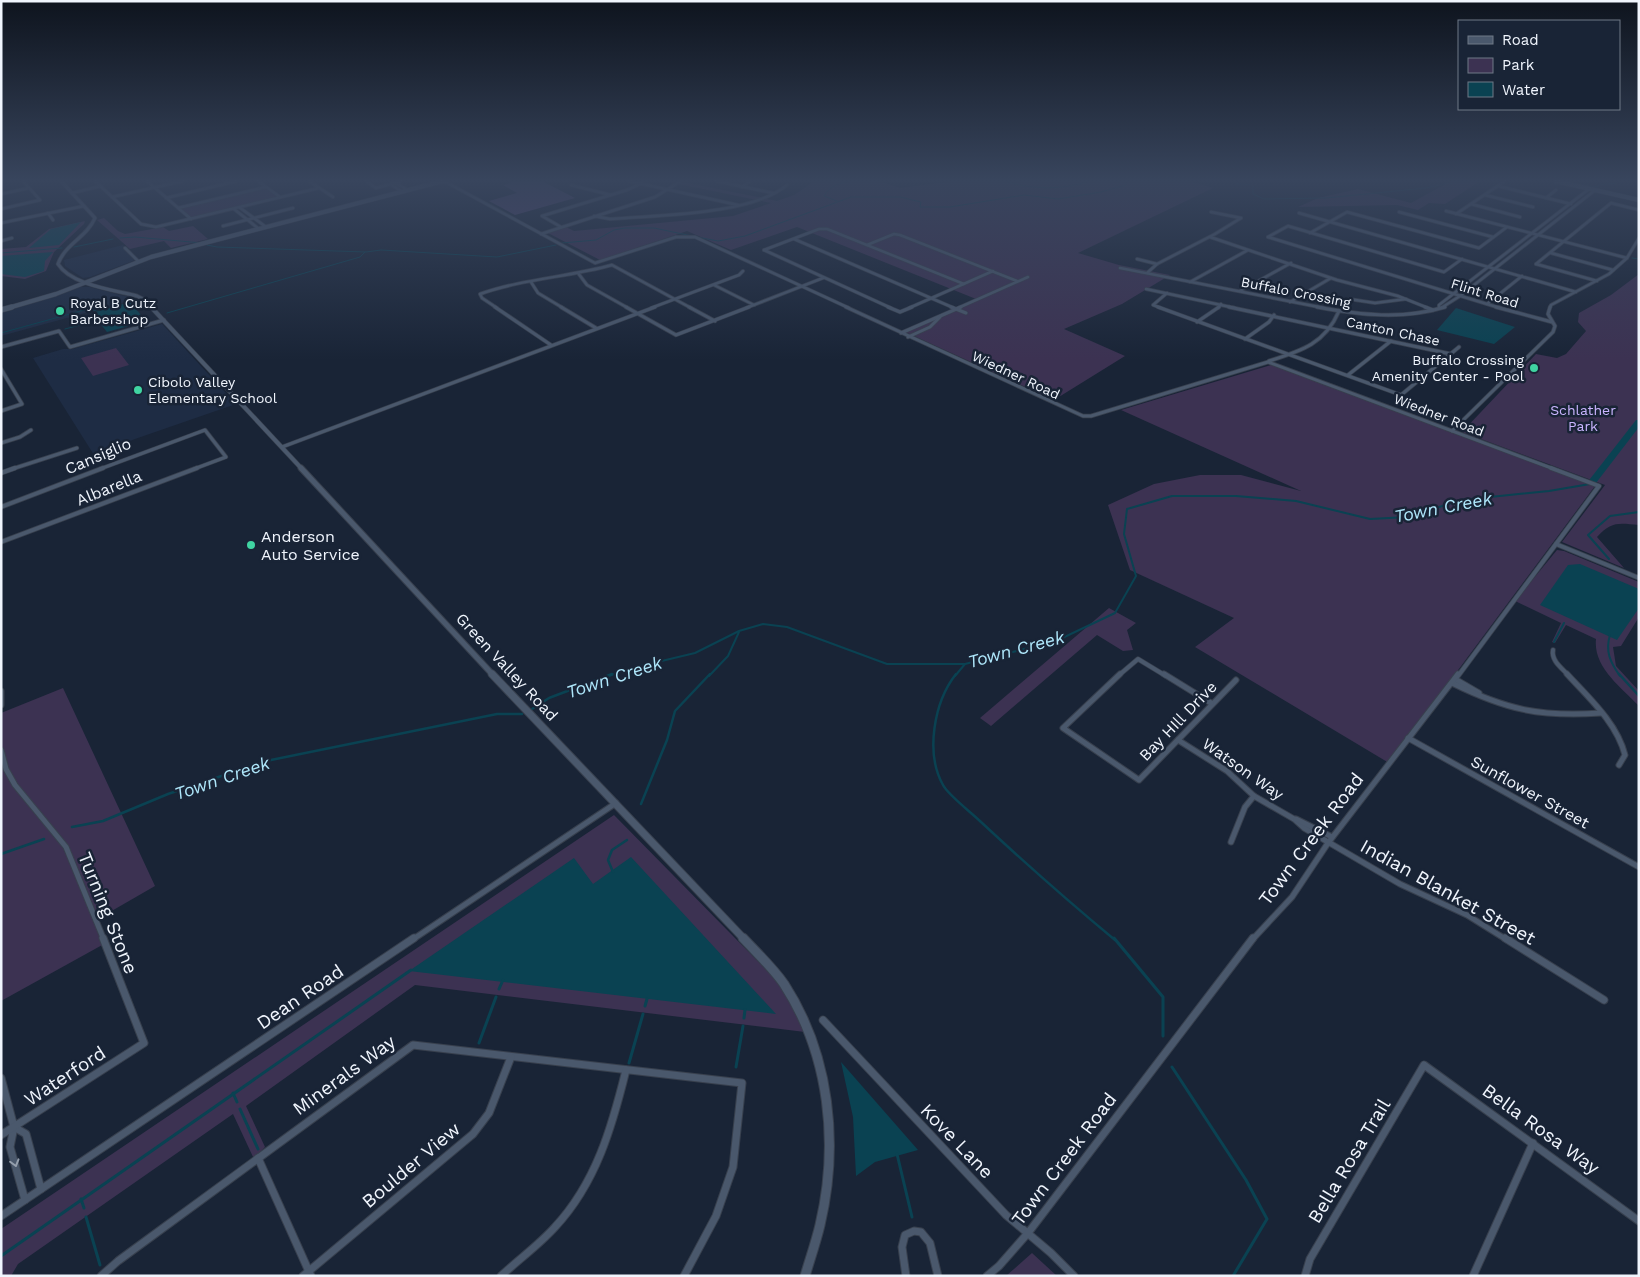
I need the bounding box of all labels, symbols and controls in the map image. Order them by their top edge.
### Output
legend [1458,20,1620,110]
text: Road [1502,31,1539,49]
text: Park [1502,56,1535,74]
text: Water [1502,81,1545,99]
street label: Buffalo Crossing [1240,273,1353,311]
street label: Flint Road [1449,275,1521,311]
place label: Royal B Cutz Barbershop [70,295,156,327]
marker: Royal B Cutz Barbershop [54,305,66,317]
street label: Canton Chase [1345,313,1441,349]
street label: Wiedner Road [970,348,1062,402]
place label: Buffalo Crossing Amenity Center - Pool [1372,352,1525,384]
marker: Buffalo Crossing Amenity Center - Pool [1528,362,1540,374]
place label: Cibolo Valley Elementary School [148,374,278,406]
marker: Cibolo Valley Elementary School [132,384,144,396]
street label: Wiedner Road [1392,390,1486,440]
park label: Schlather Park [1550,402,1616,434]
street label: Cansiglio [62,434,134,478]
street label: Albarella [73,466,145,510]
water label: Town Creek [1392,487,1495,527]
place label: Anderson Auto Service [261,527,360,564]
marker: Anderson Auto Service [245,539,257,551]
street label: Green Valley Road [452,609,562,725]
water label: Town Creek [965,626,1068,672]
water label: Town Creek [563,651,666,702]
street label: Bay HIll Drive [1135,677,1221,765]
street label: Watson Way [1199,734,1288,804]
water label: Town Creek [172,751,274,804]
street label: Sunflower Street [1467,752,1593,833]
street label: Town Creek Road [1254,768,1368,910]
street label: Indian Blanket Street [1356,834,1540,950]
street label: Turning Stone [73,849,143,977]
street label: Dean Road [252,959,348,1035]
street label: Minerals Way [288,1030,400,1120]
street label: Waterford [20,1041,110,1111]
street label: Bella Rosa Way [1478,1079,1604,1179]
street label: Town Creek Road [1007,1088,1121,1230]
street label: Bella Rosa Trail [1303,1094,1395,1227]
street label: Kove Lane [916,1099,998,1183]
street label: Boulder View [357,1117,465,1213]
one-way arrow [9,1159,19,1167]

